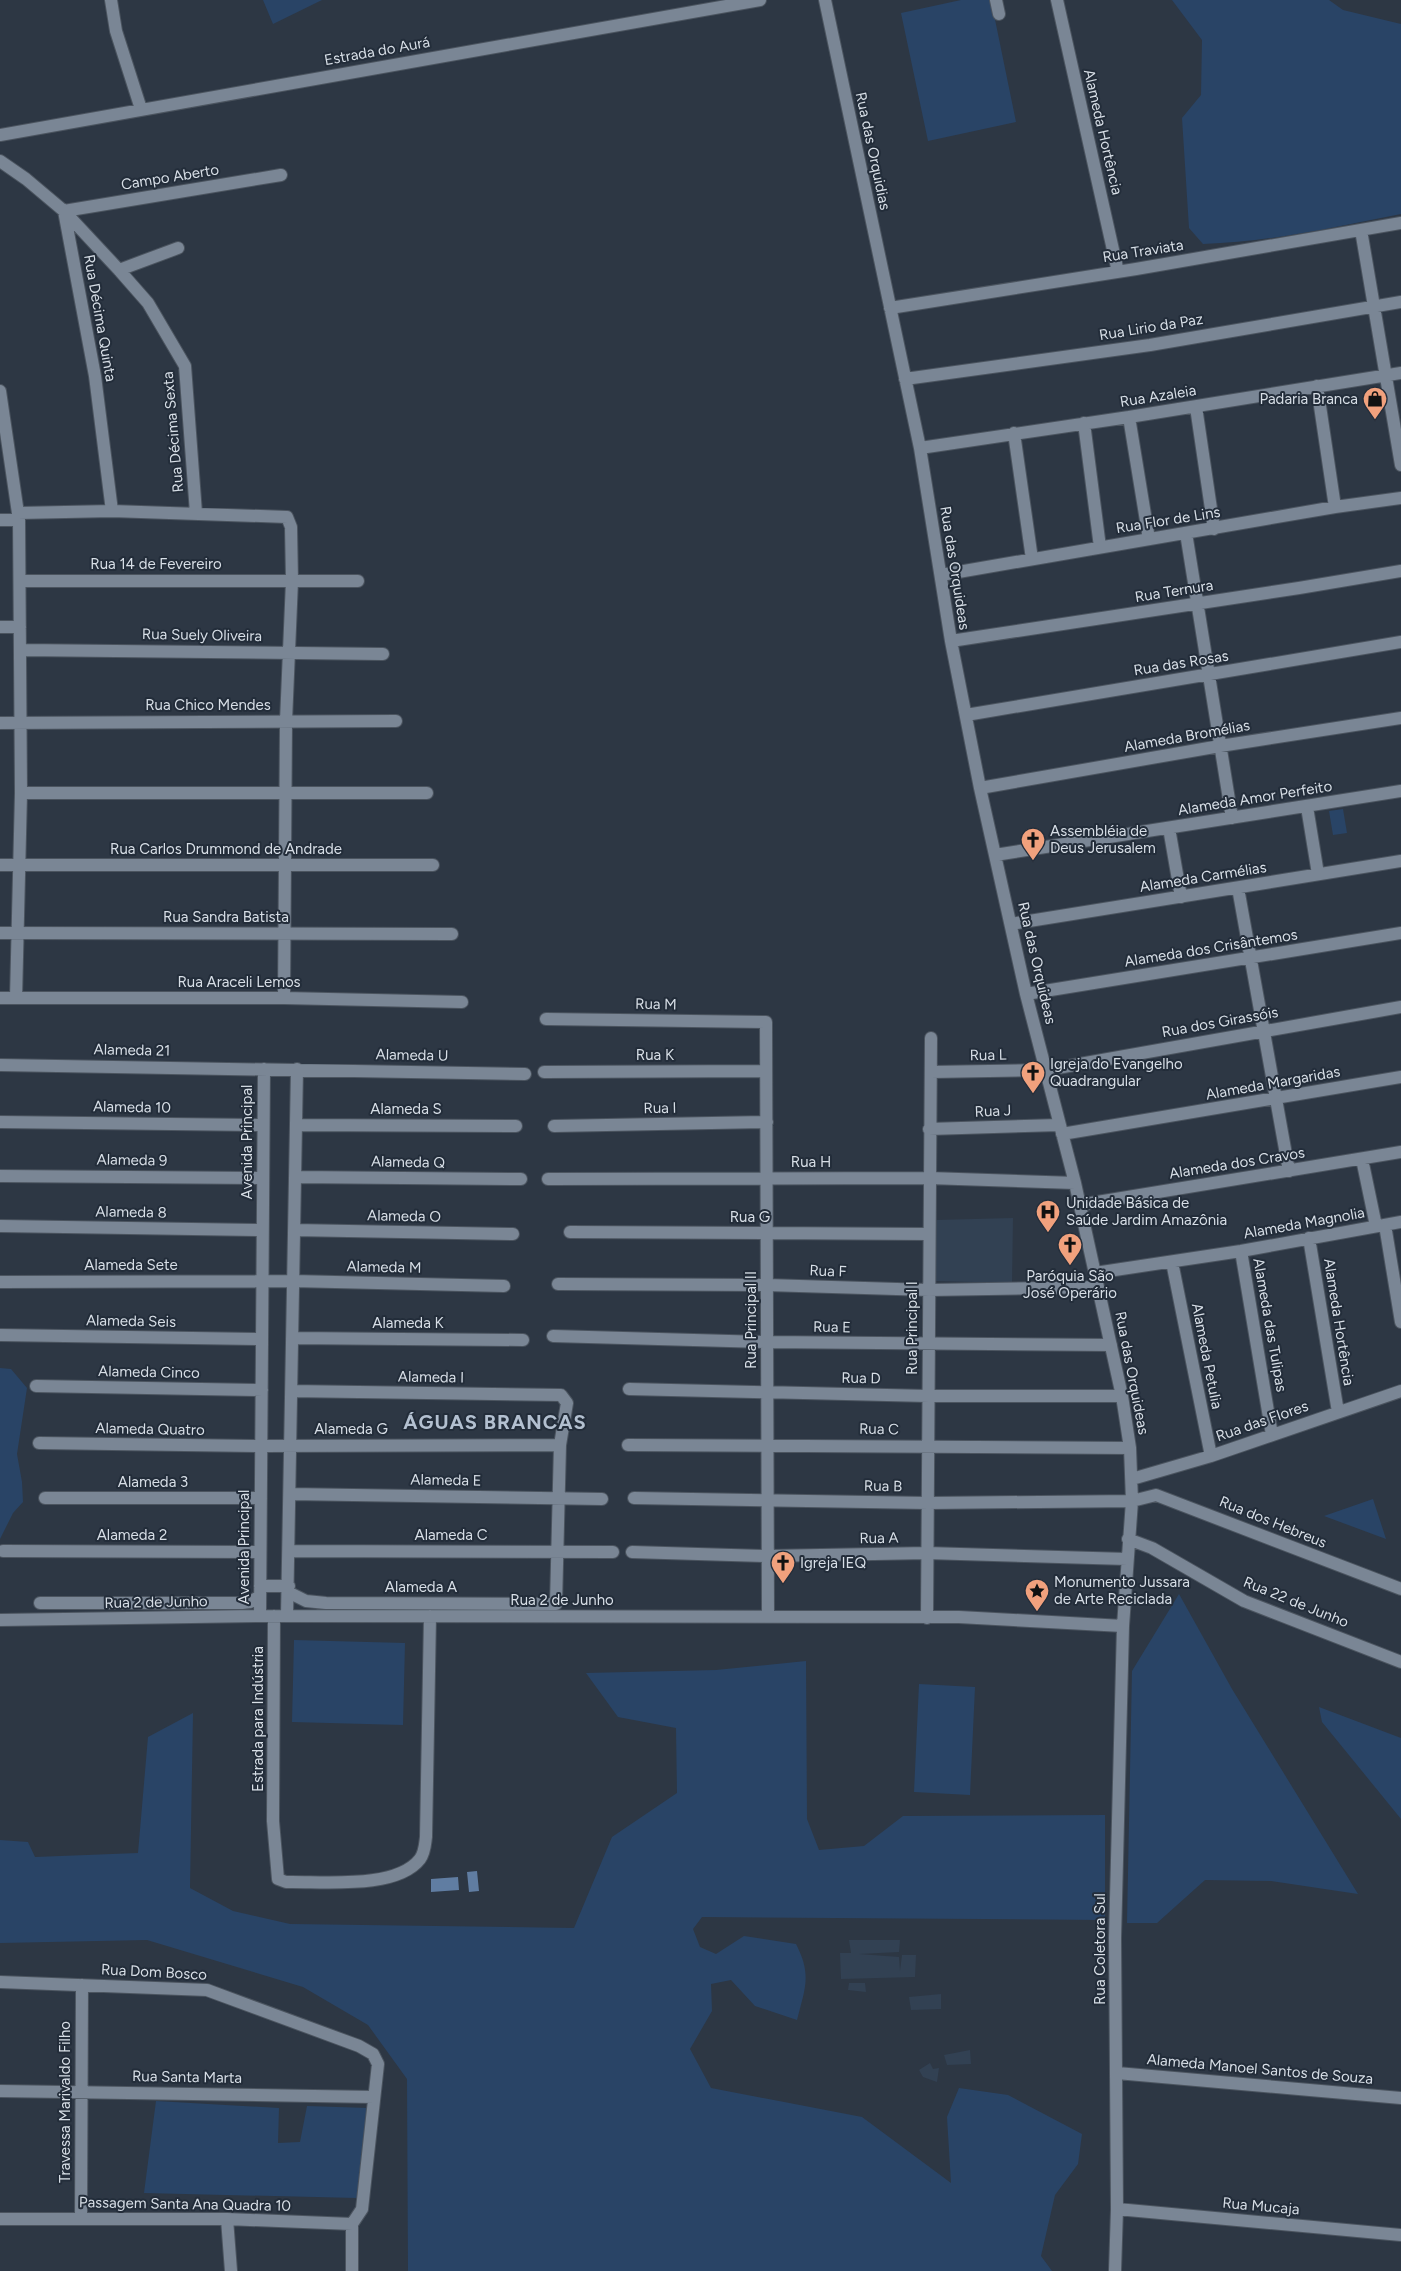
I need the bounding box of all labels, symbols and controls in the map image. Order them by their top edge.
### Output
street label: Estrada do Aurá [323,33,431,69]
street label: Alameda Hortência [1080,67,1126,197]
street label: Rua das Orquidias [852,90,894,212]
street label: Campo Aberto [120,160,221,194]
street label: Rua Traviata [1101,236,1185,266]
street label: Rua Décima Quinta [80,253,120,383]
street label: Rua Lirio da Paz [1098,310,1204,344]
street label: Rua Décima Sexta [159,371,187,493]
street label: Rua Azaleia [1119,381,1197,411]
shop icon: Padaria Branca [1362,386,1388,420]
place label: Padaria Branca [1259,390,1358,408]
street label: Rua Flor de Lins [1115,503,1221,537]
street label: Rua das Orquideas [936,505,974,631]
street label: Rua 14 de Fevereiro [90,555,222,573]
street label: Rua Ternura [1133,576,1215,606]
street label: Rua Suely Oliveira [142,625,262,645]
street label: Rua das Rosas [1132,647,1230,679]
street label: Rua Chico Mendes [145,696,271,714]
street label: Alameda Bromélias [1123,716,1251,756]
street label: Alameda Amor Perfeito [1177,777,1334,819]
place label: Assembléia de Deus Jerusalem [1050,822,1156,857]
church icon: Assembléia de Deus Jerusalem [1020,827,1046,861]
street label: Rua Carlos Drummond de Andrade [110,840,342,858]
street label: Alameda Carmélias [1138,858,1268,896]
street label: Rua das Orquideas [1014,900,1060,1026]
street label: Rua Sandra Batista [163,908,289,926]
street label: Alameda dos Crisântemos [1123,925,1299,971]
street label: Rua Araceli Lemos [177,973,301,991]
street label: Rua M [635,995,677,1013]
street label: Rua dos Girassóis [1160,1003,1280,1041]
street label: Alameda 21 [93,1040,171,1060]
street label: Alameda U [375,1045,449,1065]
street label: Rua K [636,1046,675,1064]
street label: Rua L [969,1046,1007,1064]
place label: Igreja do Evangelho Quadrangular [1050,1055,1183,1090]
church icon: Igreja do Evangelho Quadrangular [1020,1060,1046,1094]
street label: Alameda Margaridas [1204,1062,1342,1104]
street label: Avenida Principal [238,1085,256,1199]
street label: Alameda 10 [93,1097,171,1117]
street label: Rua I [643,1099,677,1117]
street label: Alameda S [370,1100,442,1118]
street label: Rua J [974,1101,1012,1121]
street label: Alameda dos Cravos [1168,1143,1306,1183]
street label: Alameda 9 [96,1150,168,1170]
street label: Alameda Q [371,1152,445,1172]
street label: Rua H [791,1153,831,1171]
place label: Unidade Básica de Saúde Jardim Amazônia [1066,1194,1227,1229]
hospital icon: Unidade Básica de Saúde Jardim Amazônia [1035,1199,1061,1233]
street label: Alameda 8 [95,1202,167,1222]
street label: Alameda Magnolia [1242,1203,1366,1243]
street label: Alameda O [367,1206,441,1226]
street label: Rua G [730,1208,770,1226]
church icon: Paróquia São José Operário [1057,1232,1083,1266]
street label: Alameda Sete [84,1256,178,1274]
street label: Alameda M [346,1257,422,1277]
street label: Alameda das Tulipas [1249,1257,1291,1393]
street label: Alameda Hortência [1320,1257,1358,1387]
street label: Rua F [809,1261,847,1281]
place label: Paróquia São José Operário [1023,1267,1117,1302]
street label: Rua Principal II [742,1271,760,1369]
street label: Rua Principal I [903,1281,921,1375]
street label: Alameda Petulia [1188,1302,1226,1410]
street label: Rua das Orquideas [1111,1310,1153,1436]
street label: Alameda Seis [86,1311,176,1331]
street label: Alameda K [372,1314,445,1332]
street label: Rua E [813,1318,851,1336]
street label: Alameda Cinco [98,1362,200,1382]
street label: Alameda I [398,1367,464,1387]
street label: Rua D [841,1369,881,1387]
street label: Rua das Flores [1213,1397,1311,1445]
district label: ÁGUAS BRANCAS [403,1410,587,1434]
street label: Alameda Quatro [95,1419,205,1439]
street label: Alameda G [314,1420,388,1438]
street label: Rua C [859,1420,899,1438]
street label: Alameda E [410,1470,482,1490]
street label: Alameda 3 [118,1473,188,1491]
street label: Rua B [864,1477,902,1495]
street label: Avenida Principal [235,1490,253,1604]
street label: Rua dos Hebreus [1217,1492,1329,1552]
street label: Alameda 2 [97,1526,167,1544]
street label: Alameda C [414,1526,488,1544]
street label: Rua A [859,1529,899,1547]
church icon: Igreja IEQ [770,1550,796,1584]
place label: Igreja IEQ [800,1554,866,1572]
place label: Monumento Jussara de Arte Reciclada [1054,1573,1190,1608]
street label: Rua 22 de Junho [1241,1573,1351,1631]
street label: Alameda A [385,1578,457,1596]
place icon: Monumento Jussara de Arte Reciclada [1024,1578,1050,1612]
street label: Rua 2 de Junho [510,1591,614,1609]
street label: Rua 2 de Junho [104,1592,208,1612]
street label: Estrada para Indústria [249,1646,267,1792]
street label: Rua Coletora Sul [1091,1893,1109,2005]
street label: Rua Dom Bosco [100,1960,208,1984]
street label: Travessa Marivaldo Filho [56,2021,74,2183]
street label: Alameda Manoel Santos de Souza [1146,2050,1374,2088]
street label: Rua Santa Marta [132,2067,242,2087]
street label: Passagem Santa Ana Quadra 10 [79,2193,291,2215]
street label: Rua Mucaja [1222,2194,1300,2218]

